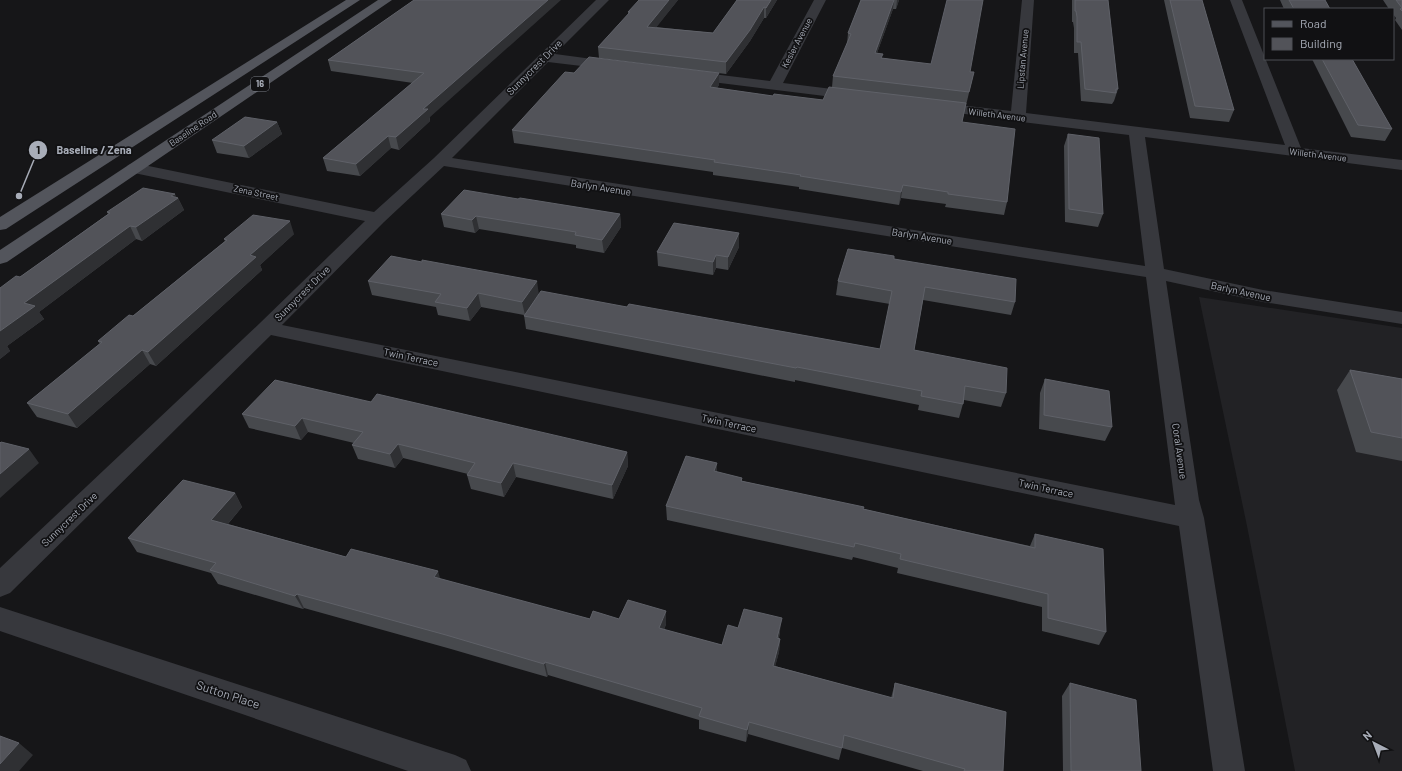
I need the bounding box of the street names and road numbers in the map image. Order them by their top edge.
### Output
street label: Kesler Avenue [779,16,814,70]
street label: Lipstan Avenue [1014,28,1031,89]
street label: Sunnycrest Drive [504,37,564,97]
road number: 16 [251,77,269,91]
street label: Willeth Avenue [968,106,1027,123]
street label: Baseline Road [167,109,219,149]
street label: Willeth Avenue [1289,146,1348,163]
street label: Barlyn Avenue [570,176,632,198]
street label: Zena Street [233,182,280,203]
street label: Barlyn Avenue [891,225,953,247]
street label: Sunnycrest Drive [272,263,332,323]
street label: Barlyn Avenue [1210,279,1272,303]
street label: Twin Terrace [383,345,439,369]
street label: Twin Terrace [701,411,757,435]
street label: Coral Avenue [1170,422,1190,480]
street label: Twin Terrace [1018,476,1074,500]
street label: Sunnycrest Drive [39,489,99,549]
street label: Sutton Place [195,677,262,711]

